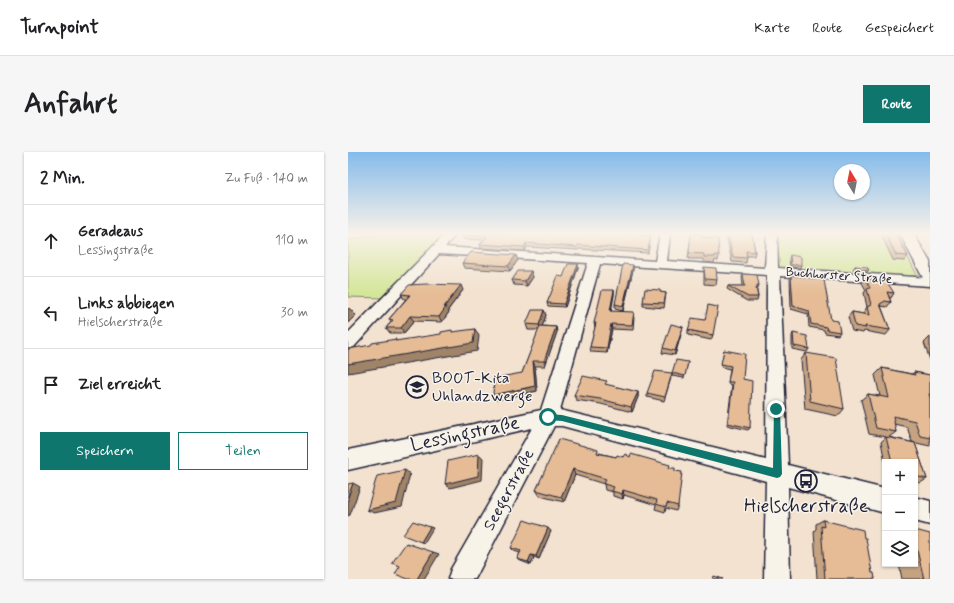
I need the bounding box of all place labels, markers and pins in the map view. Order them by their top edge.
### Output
place label: BOOT-Kita Uhlandzwerge [432,368,532,408]
school or university icon: BOOT-Kita Uhlandzwerge [404,374,430,400]
bus stop icon: Hielscherstraße [793,468,819,494]
place label: Hielscherstraße [744,494,868,519]

